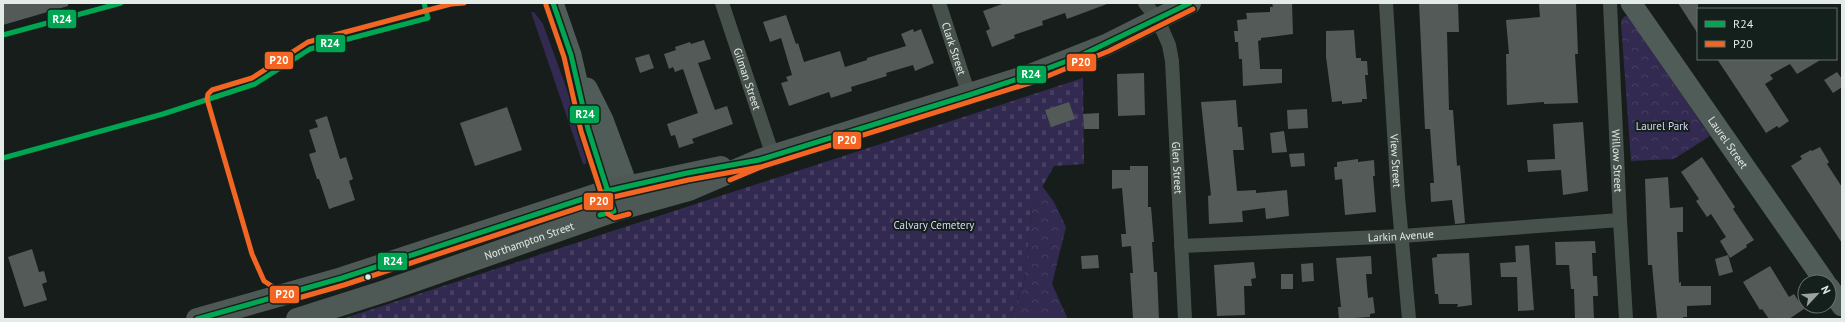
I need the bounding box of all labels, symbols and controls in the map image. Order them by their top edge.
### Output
legend [1697,8,1837,60]
line badge: R24 [47,9,77,29]
text: R24 [52,12,72,26]
text: R24 [1733,16,1754,31]
street label: Clark Street [939,20,969,77]
line badge: R24 [315,34,346,53]
text: R24 [320,36,340,50]
text: P20 [1733,36,1753,51]
street label: Gilman Street [730,46,764,112]
line badge: P20 [264,51,294,70]
text: P20 [270,53,288,67]
line badge: P20 [1066,53,1097,72]
text: P20 [1072,55,1090,69]
line badge: R24 [1016,65,1047,84]
text: R24 [1021,67,1041,81]
line badge: R24 [569,105,600,124]
text: R24 [575,107,595,121]
street label: Laurel Street [1705,114,1751,172]
park label: Laurel Park [1636,119,1689,133]
street label: Willow Street [1609,129,1626,193]
line badge: P20 [832,131,862,150]
text: P20 [838,133,856,147]
street label: View Street [1387,133,1404,188]
street label: Glen Street [1169,141,1186,195]
line badge: P20 [583,192,614,211]
text: P20 [590,194,608,208]
street label: Northampton Street [482,218,576,263]
park label: Calvary Cemetery [894,218,975,232]
street label: Larkin Avenue [1368,227,1435,245]
line badge: R24 [377,252,408,271]
text: R24 [383,254,403,268]
unlabelled marker [363,272,373,282]
north arrow [1797,274,1837,314]
text: N [1818,283,1834,296]
line badge: P20 [269,285,300,304]
text: P20 [276,287,294,301]

